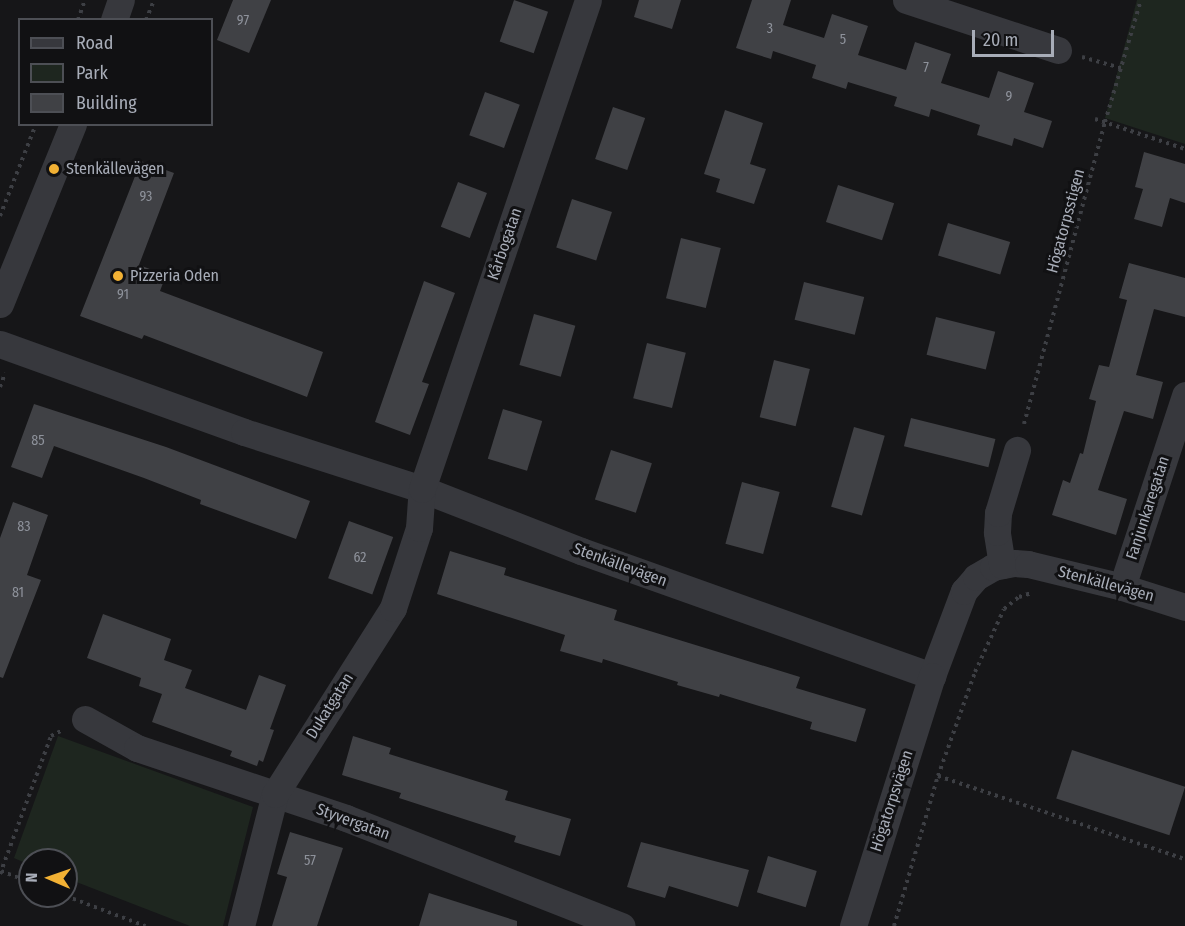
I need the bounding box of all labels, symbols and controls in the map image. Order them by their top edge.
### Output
house number: 97 [237,13,249,29]
legend [18,18,213,126]
scale bar [975,18,1058,56]
house number: 3 [767,21,773,37]
text: 20 m [983,29,1018,51]
text: Road [76,32,113,54]
house number: 5 [840,32,846,48]
house number: 7 [923,60,929,76]
text: Park [76,62,108,84]
house number: 9 [1006,89,1012,105]
text: Building [76,92,137,114]
place label: Stenkällevägen [66,159,165,179]
marker: Stenkällevägen [47,162,61,176]
street label: Högatorpsstigen [1043,167,1089,275]
house number: 93 [140,189,152,205]
street label: Kårbogatan [484,205,526,283]
place label: Pizzeria Oden [130,266,219,286]
marker: Pizzeria Oden [111,269,125,283]
house number: 91 [117,287,129,303]
house number: 85 [31,433,45,449]
street label: Fanjunkaregatan [1122,454,1174,562]
house number: 83 [17,519,31,535]
street label: Stenkällevägen [570,539,670,591]
house number: 62 [354,550,366,566]
street label: Stenkällevägen [1056,562,1156,606]
house number: 81 [12,585,24,601]
street label: Dukatgatan [302,669,358,743]
street label: Högatorpsvägen [867,748,917,854]
street label: Styvergatan [314,800,392,844]
north arrow [18,848,78,908]
house number: 57 [304,853,316,869]
text: N [22,872,41,883]

